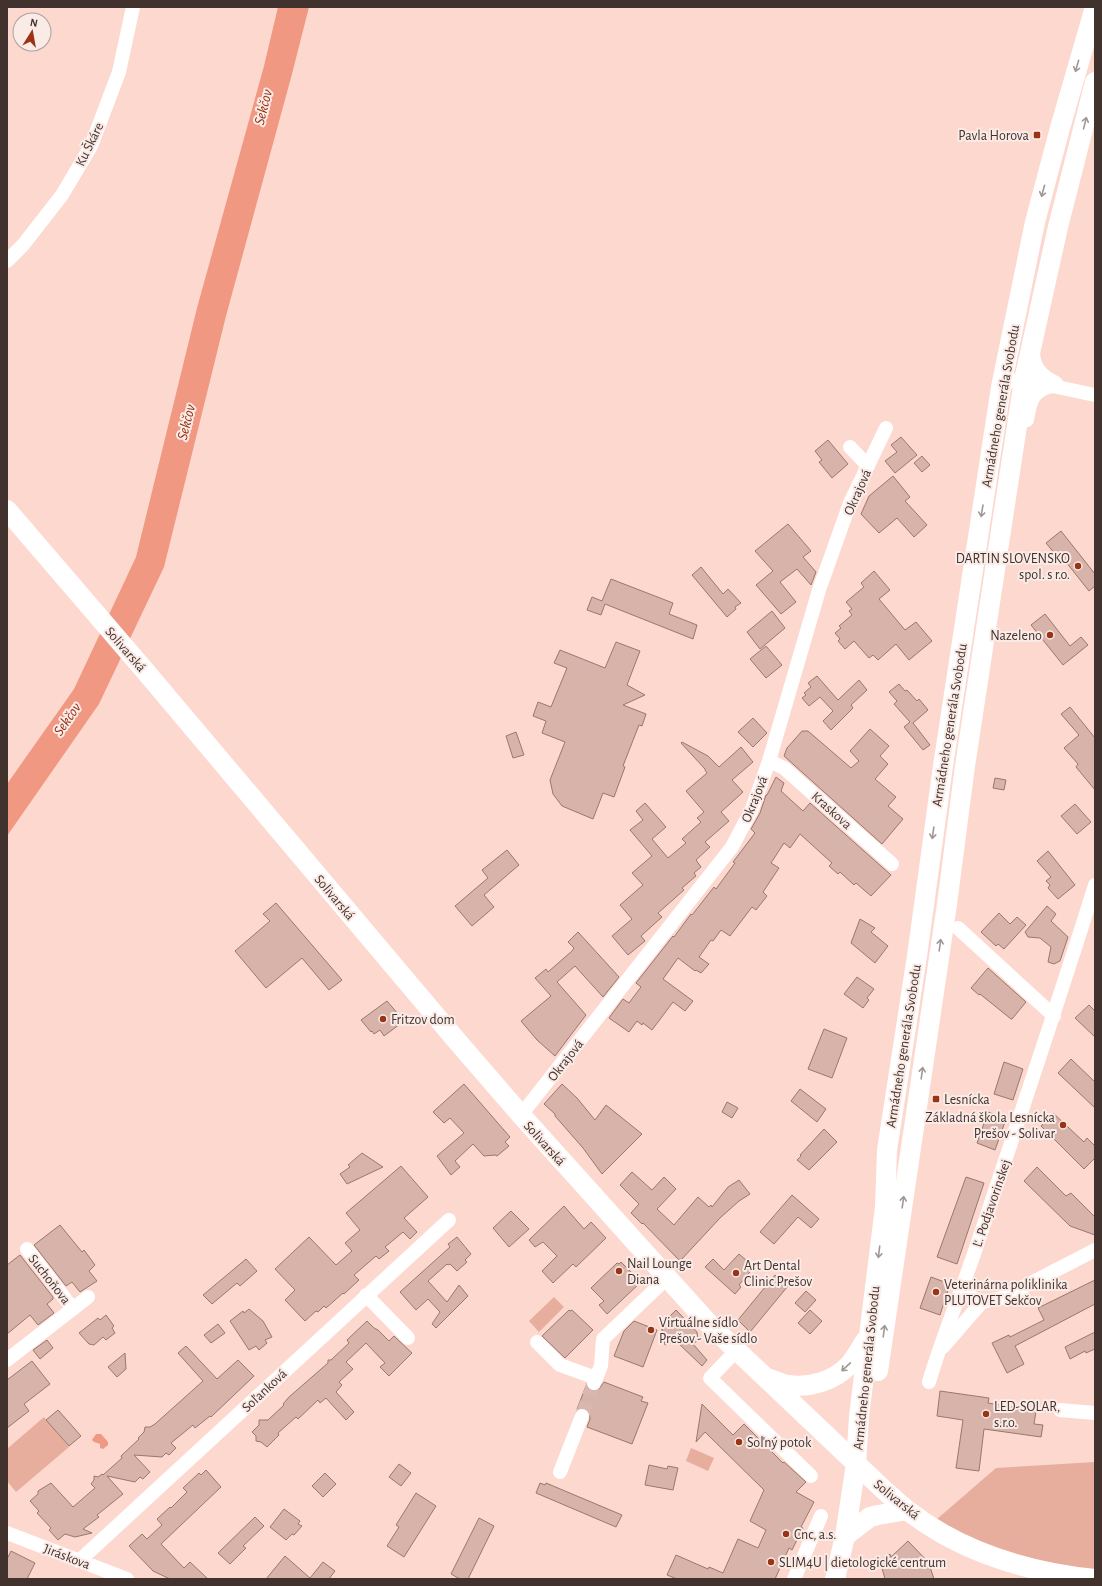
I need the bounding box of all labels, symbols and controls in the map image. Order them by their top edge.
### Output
north arrow [12,12,52,52]
text: N [29,17,39,29]
one-way arrow [1073,59,1080,72]
water label: Sekčov [252,88,275,126]
one-way arrow [1081,117,1089,130]
street label: Ku Škáre [72,119,106,169]
place label: Pavla Horova [958,129,1030,143]
marker: Pavla Horova [1032,130,1042,140]
one-way arrow [1039,184,1047,197]
street label: Armádneho generála Svobodu [980,324,1022,489]
water label: Sekčov [175,403,198,441]
street label: Okrajová [842,467,874,517]
one-way arrow [978,504,986,517]
place label: DARTIN SLOVENSKO spol. s r.o. [956,552,1070,582]
marker: DARTIN SLOVENSKO spol. s r.o. [1073,561,1083,571]
street label: Solivarská [102,625,149,675]
place label: Nazeleno [990,629,1042,643]
marker: Nazeleno [1045,630,1055,640]
street label: Armádneho generála Svobodu [930,643,970,808]
water label: Sekčov [51,700,84,738]
street label: Okrajová [739,774,771,825]
street label: Kraskova [809,789,854,833]
one-way arrow [929,826,937,839]
street label: Solivarská [311,872,357,923]
one-way arrow [936,939,944,952]
street label: Armádneho generála Svobodu [884,964,924,1129]
place label: Fritzov dom [391,1013,455,1027]
marker: Fritzov dom [378,1014,388,1024]
street label: Okrajová [545,1037,587,1084]
one-way arrow [918,1067,926,1080]
place label: Lesnícka [944,1093,990,1107]
marker: Lesnícka [931,1094,941,1104]
place label: Základná škola Lesnícka Prešov - Solivar [925,1111,1056,1141]
street label: Solivarská [521,1119,568,1169]
marker: Základná škola Lesnícka Prešov - Solivar [1058,1120,1068,1130]
street label: Ľ. Podjavorinskej [970,1158,1013,1249]
one-way arrow [899,1196,907,1209]
one-way arrow [875,1245,883,1258]
street label: Suchoňova [25,1252,73,1308]
place label: Nail Lounge Diana [627,1257,692,1287]
place label: Art Dental Clinic Prešov [744,1259,812,1289]
marker: Nail Lounge Diana [614,1266,624,1276]
marker: Art Dental Clinic Prešov [731,1268,741,1278]
place label: Veterinárna poliklinika PLUTOVET Sekčov [944,1278,1068,1308]
street label: Armádneho generála Svobodu [851,1285,883,1451]
marker: Veterinárna poliklinika PLUTOVET Sekčov [931,1287,941,1297]
place label: Virtuálne sídlo Prešov - Vaše sídlo [659,1316,758,1346]
one-way arrow [880,1324,888,1337]
marker: Virtuálne sídlo Prešov - Vaše sídlo [646,1325,656,1335]
one-way arrow [841,1362,851,1372]
street label: Soľanková [239,1366,290,1415]
place label: LED-SOLAR, s.r.o. [994,1400,1060,1430]
marker: LED-SOLAR, s.r.o. [981,1409,991,1419]
place label: Soľný potok [747,1436,812,1450]
marker: Soľný potok [734,1437,744,1447]
street label: Solivarská [871,1477,922,1523]
place label: Cnc, a.s. [794,1528,837,1542]
marker: Cnc, a.s. [781,1529,791,1539]
street label: Jiráskova [41,1542,92,1572]
place label: SLIM4U | dietologické centrum [779,1555,946,1571]
marker: SLIM4U | dietologické centrum [766,1557,776,1567]

